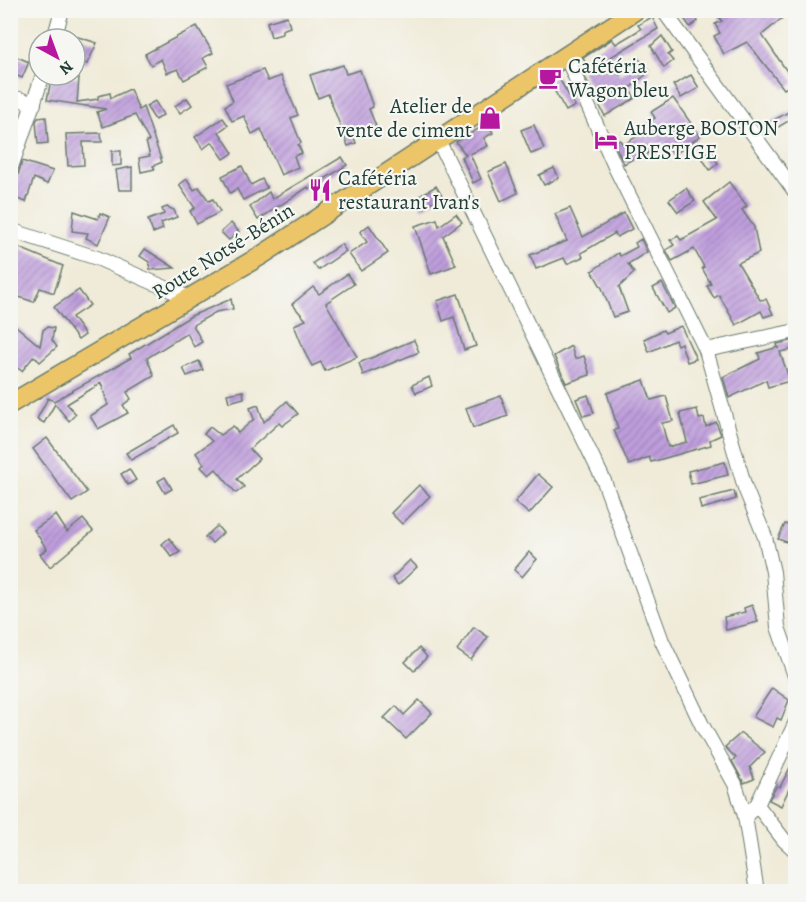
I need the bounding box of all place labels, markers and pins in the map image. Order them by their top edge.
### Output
place label: Cafétéria Wagon bleu [567,52,670,104]
cafe icon: Cafétéria Wagon bleu [537,65,563,91]
place label: Atelier de vente de ciment [336,92,472,144]
shop icon: Atelier de vente de ciment [477,105,503,131]
place label: Auberge BOSTON PRESTIGE [623,114,778,166]
hotel icon: Auberge BOSTON PRESTIGE [593,127,619,153]
place label: Cafétéria restaurant Ivan's [338,164,480,216]
restaurant icon: Cafétéria restaurant Ivan's [307,177,333,203]

